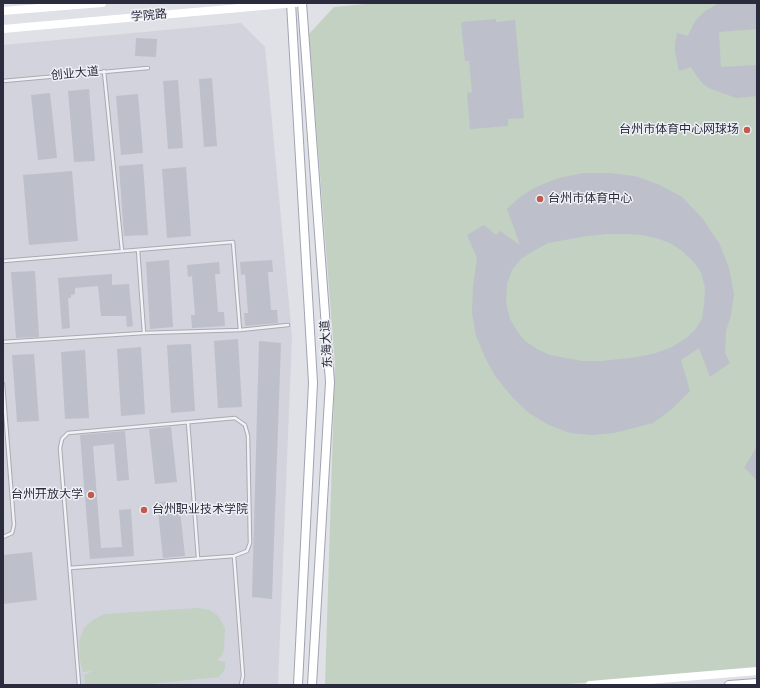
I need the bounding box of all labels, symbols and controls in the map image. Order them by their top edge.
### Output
street label: 学院路 [130,7,168,25]
street label: 创业大道 [50,65,100,83]
place label: 台州市体育中心网球场 [619,123,739,137]
marker: 台州市体育中心网球场 [742,125,752,135]
place label: 台州市体育中心 [548,192,632,206]
marker: 台州市体育中心 [535,194,545,204]
street label: 东海大道 [318,320,336,368]
place label: 台州开放大学 [11,488,83,502]
marker: 台州开放大学 [86,490,96,500]
place label: 台州职业技术学院 [152,503,248,517]
marker: 台州职业技术学院 [139,505,149,515]

